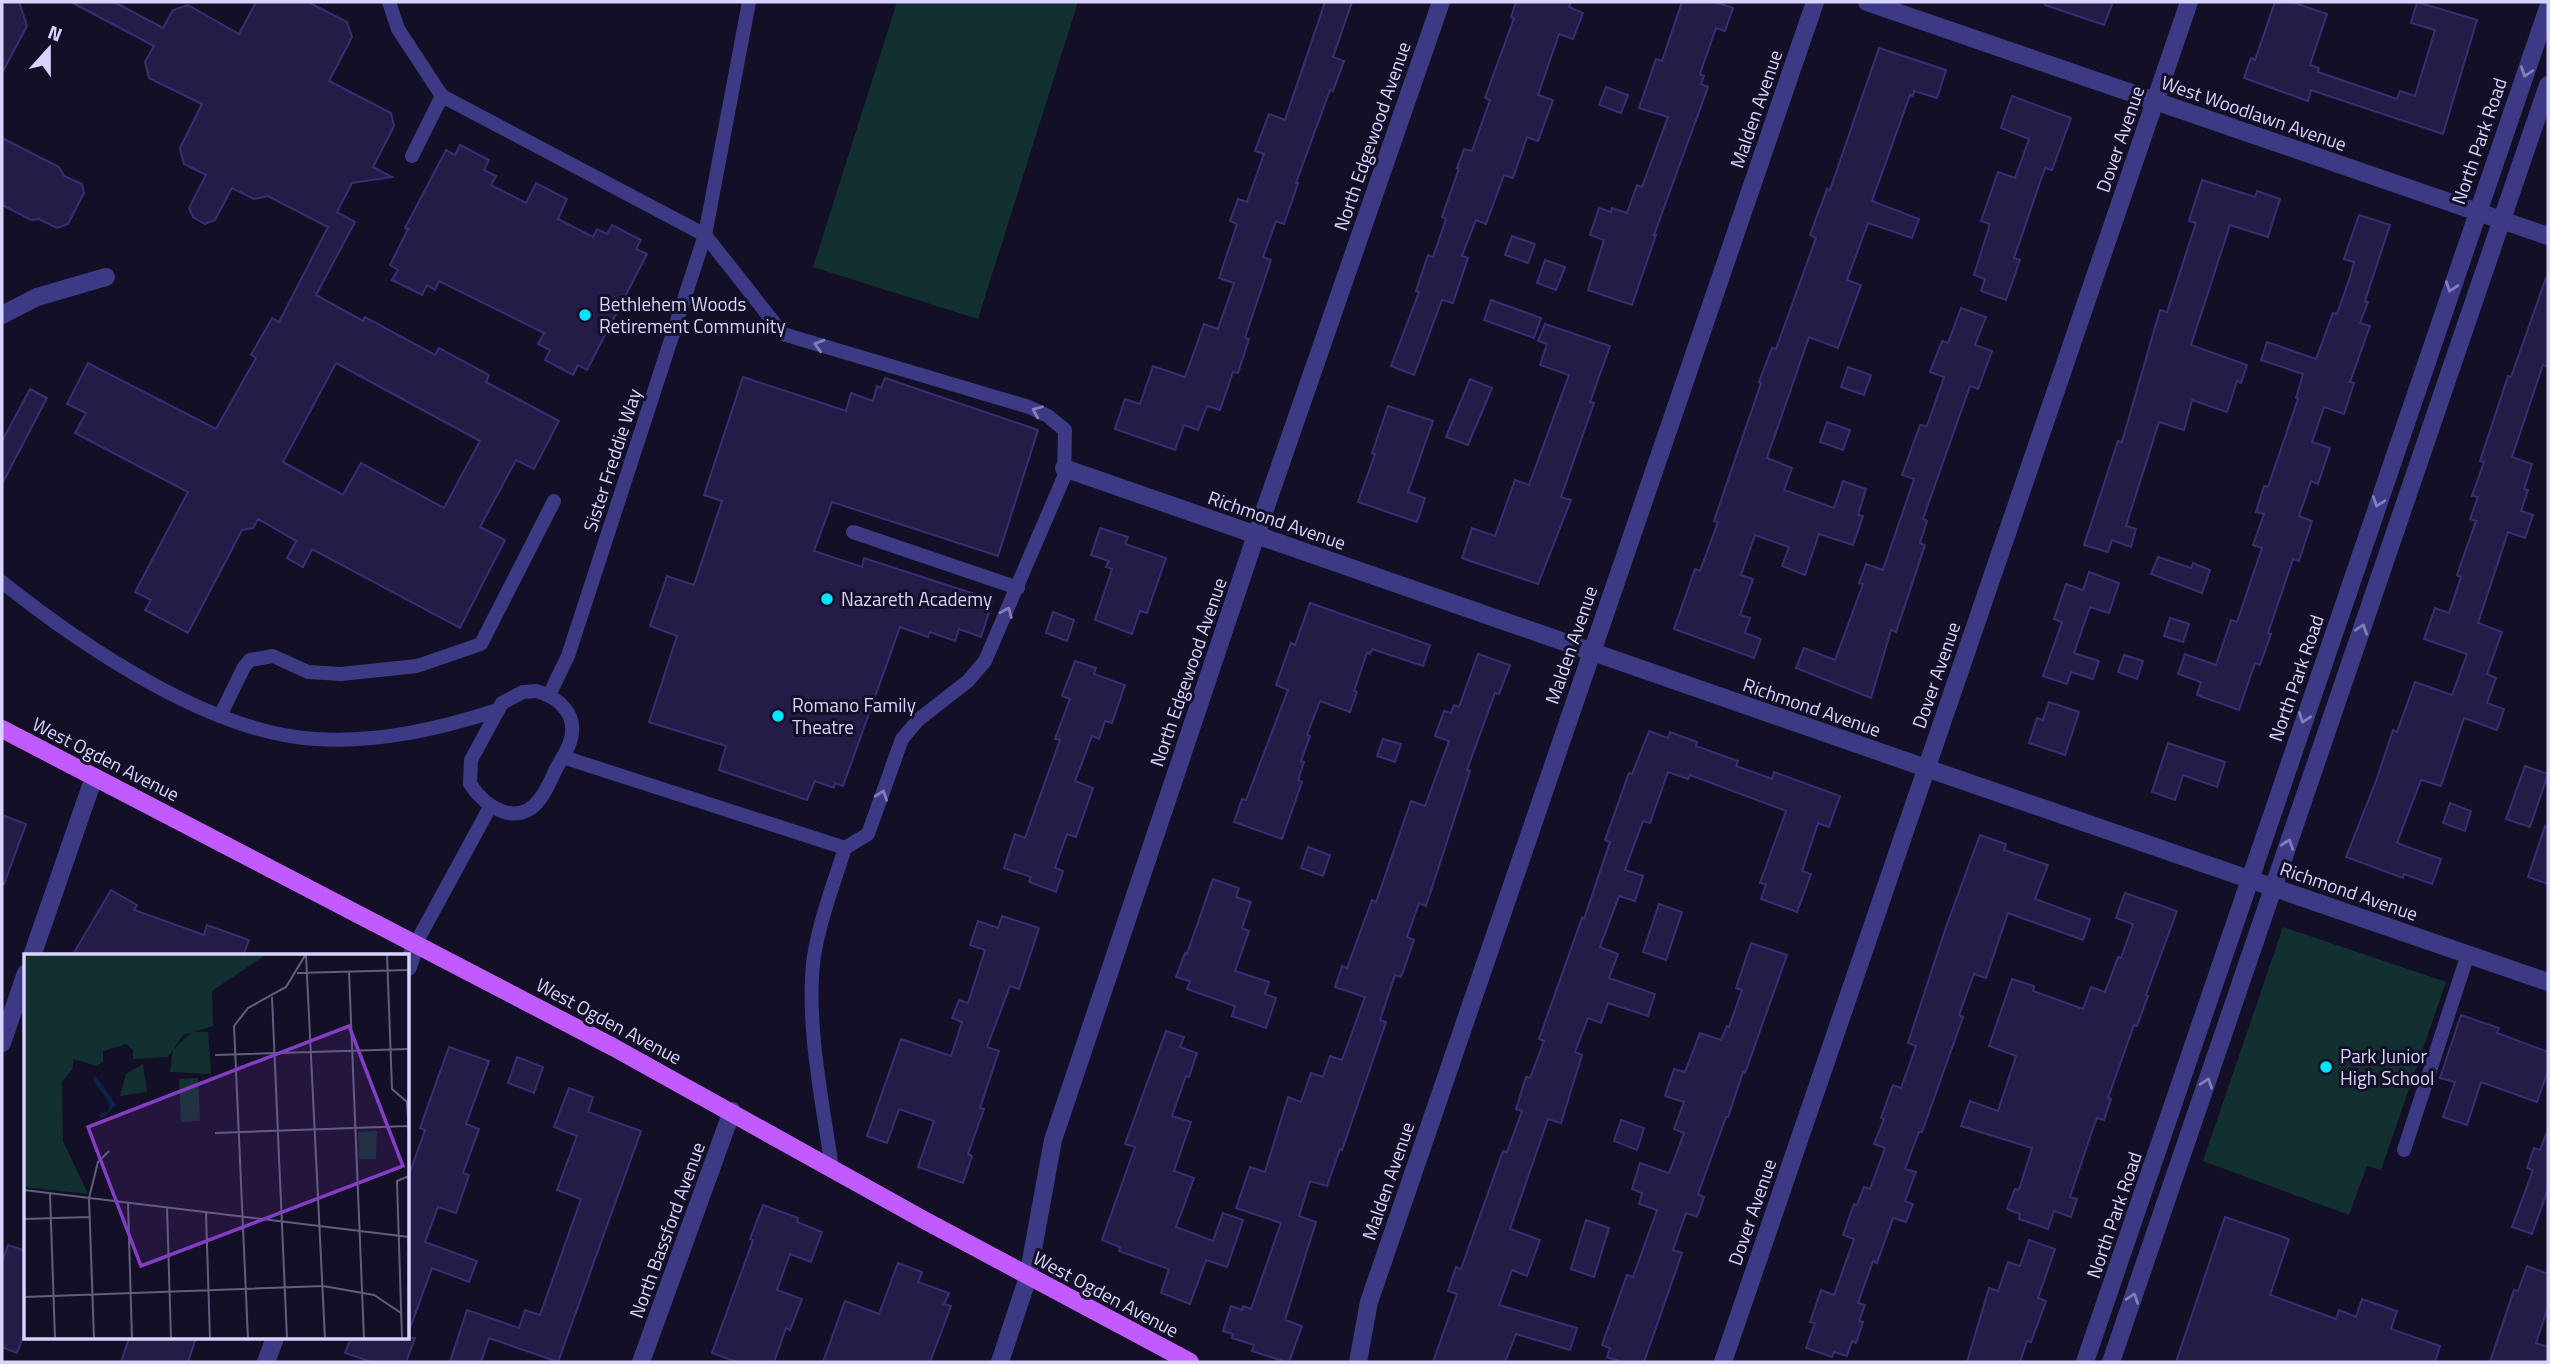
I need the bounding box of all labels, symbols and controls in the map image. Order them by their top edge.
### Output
north arrow [14,14,84,84]
text: N [44,17,67,49]
street label: North Edgewood Avenue [1326,37,1417,234]
street label: Malden Avenue [1722,46,1789,172]
one-way arrow [2520,65,2534,78]
street label: West Woodlawn Avenue [2157,67,2351,158]
street label: North Park Road [2443,74,2514,208]
street label: Dover Avenue [2088,82,2151,196]
one-way arrow [2445,280,2459,292]
place label: Bethlehem Woods Retirement Community [599,289,786,340]
marker: Bethlehem Woods Retirement Community [577,307,593,323]
one-way arrow [813,338,825,353]
street label: Sister Freddie Way [575,384,648,535]
one-way arrow [1032,405,1044,419]
street label: Richmond Avenue [1204,482,1350,557]
one-way arrow [2372,496,2386,508]
street label: North Edgewood Avenue [1142,573,1233,770]
street label: Malden Avenue [1537,582,1604,708]
place label: Nazareth Academy [841,584,992,613]
marker: Nazareth Academy [819,591,835,607]
one-way arrow [999,607,1013,619]
street label: North Park Road [2260,611,2331,745]
street label: Dover Avenue [1904,618,1967,732]
one-way arrow [2354,623,2368,635]
street label: Richmond Avenue [1739,669,1885,744]
place label: Romano Family Theatre [792,690,916,741]
marker: Romano Family Theatre [770,708,786,724]
street label: West Ogden Avenue [28,709,185,808]
one-way arrow [2298,711,2312,723]
one-way arrow [873,789,888,801]
one-way arrow [2280,838,2294,851]
street label: Richmond Avenue [2276,853,2422,928]
inset map [24,954,410,1340]
street label: West Ogden Avenue [531,970,687,1071]
place label: Park Junior High School [2340,1041,2434,1092]
marker: Park Junior High School [2318,1059,2334,1075]
one-way arrow [2199,1077,2213,1089]
street label: Malden Avenue [1354,1118,1421,1244]
street label: North Bassford Avenue [621,1138,712,1322]
street label: North Park Road [2078,1148,2149,1282]
street label: Dover Avenue [1720,1155,1783,1269]
street label: West Ogden Avenue [1028,1243,1184,1344]
one-way arrow [2125,1292,2139,1304]

